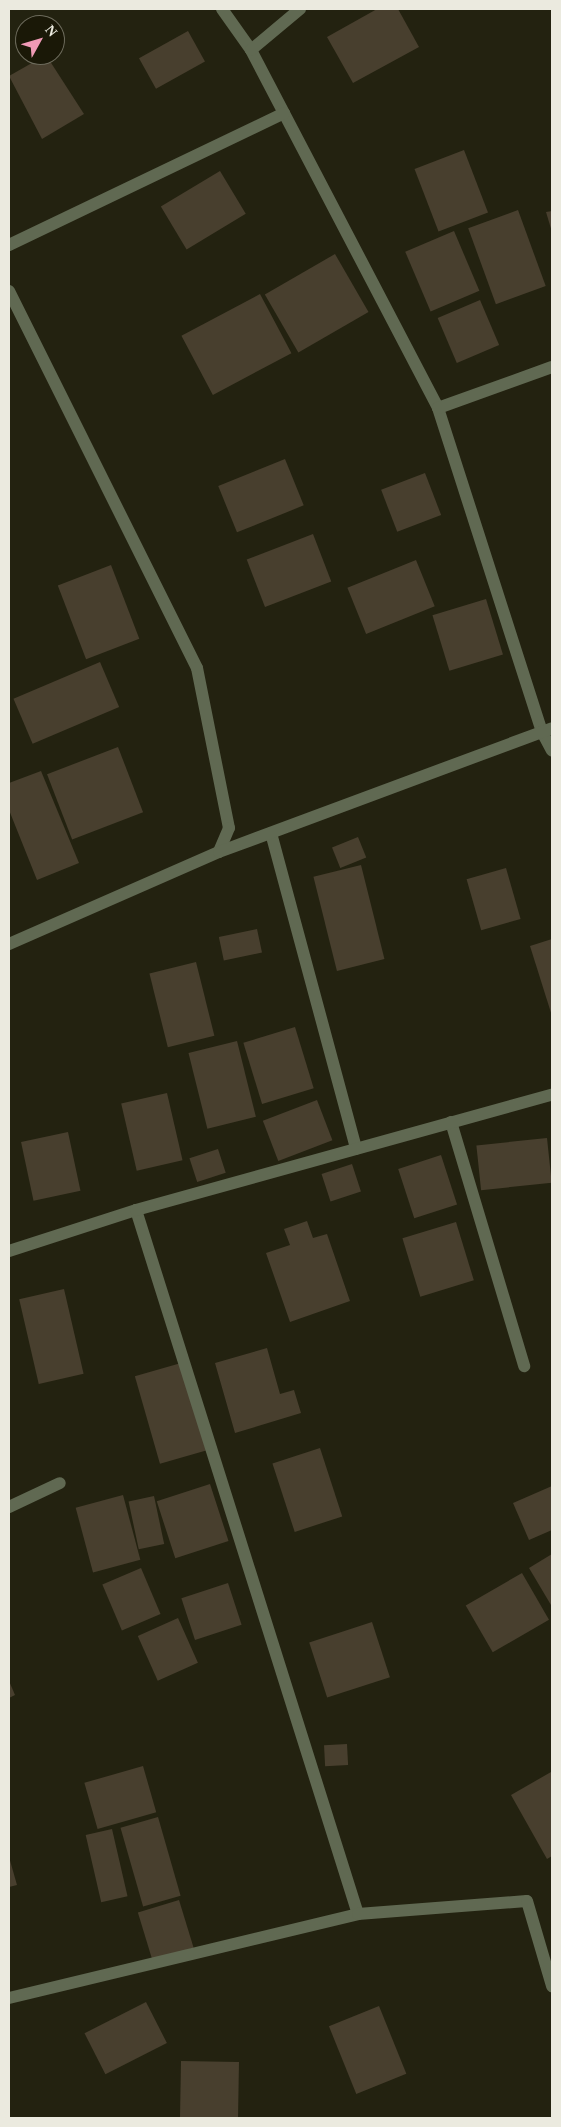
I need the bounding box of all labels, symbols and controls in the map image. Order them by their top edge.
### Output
north arrow [15,15,65,65]
text: N [42,22,60,40]

